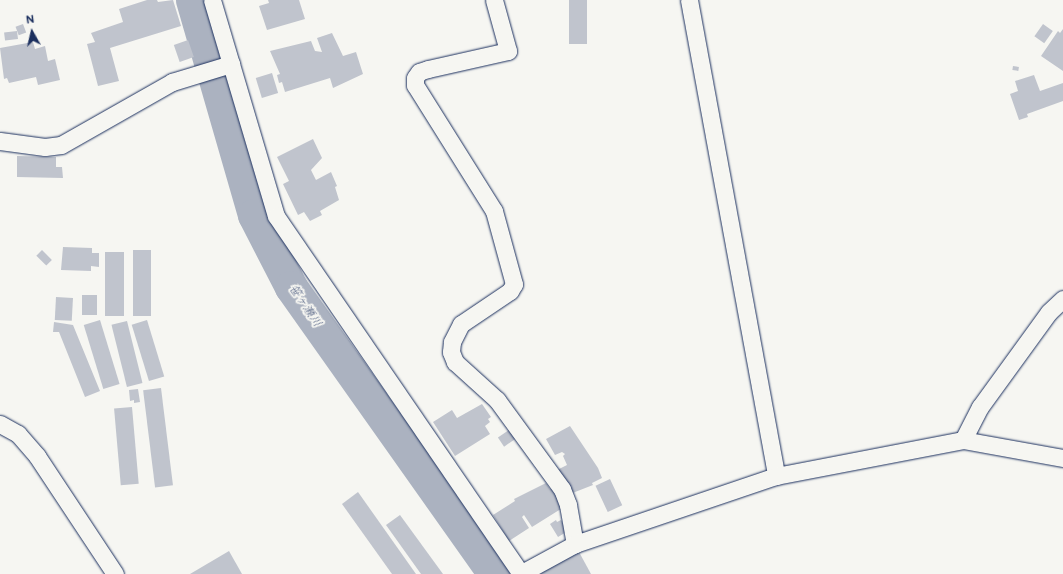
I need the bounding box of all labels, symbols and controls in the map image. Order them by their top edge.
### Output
north arrow [12,12,52,52]
text: N [25,13,35,27]
water label: 笹ヶ瀬川 [286,282,324,330]

